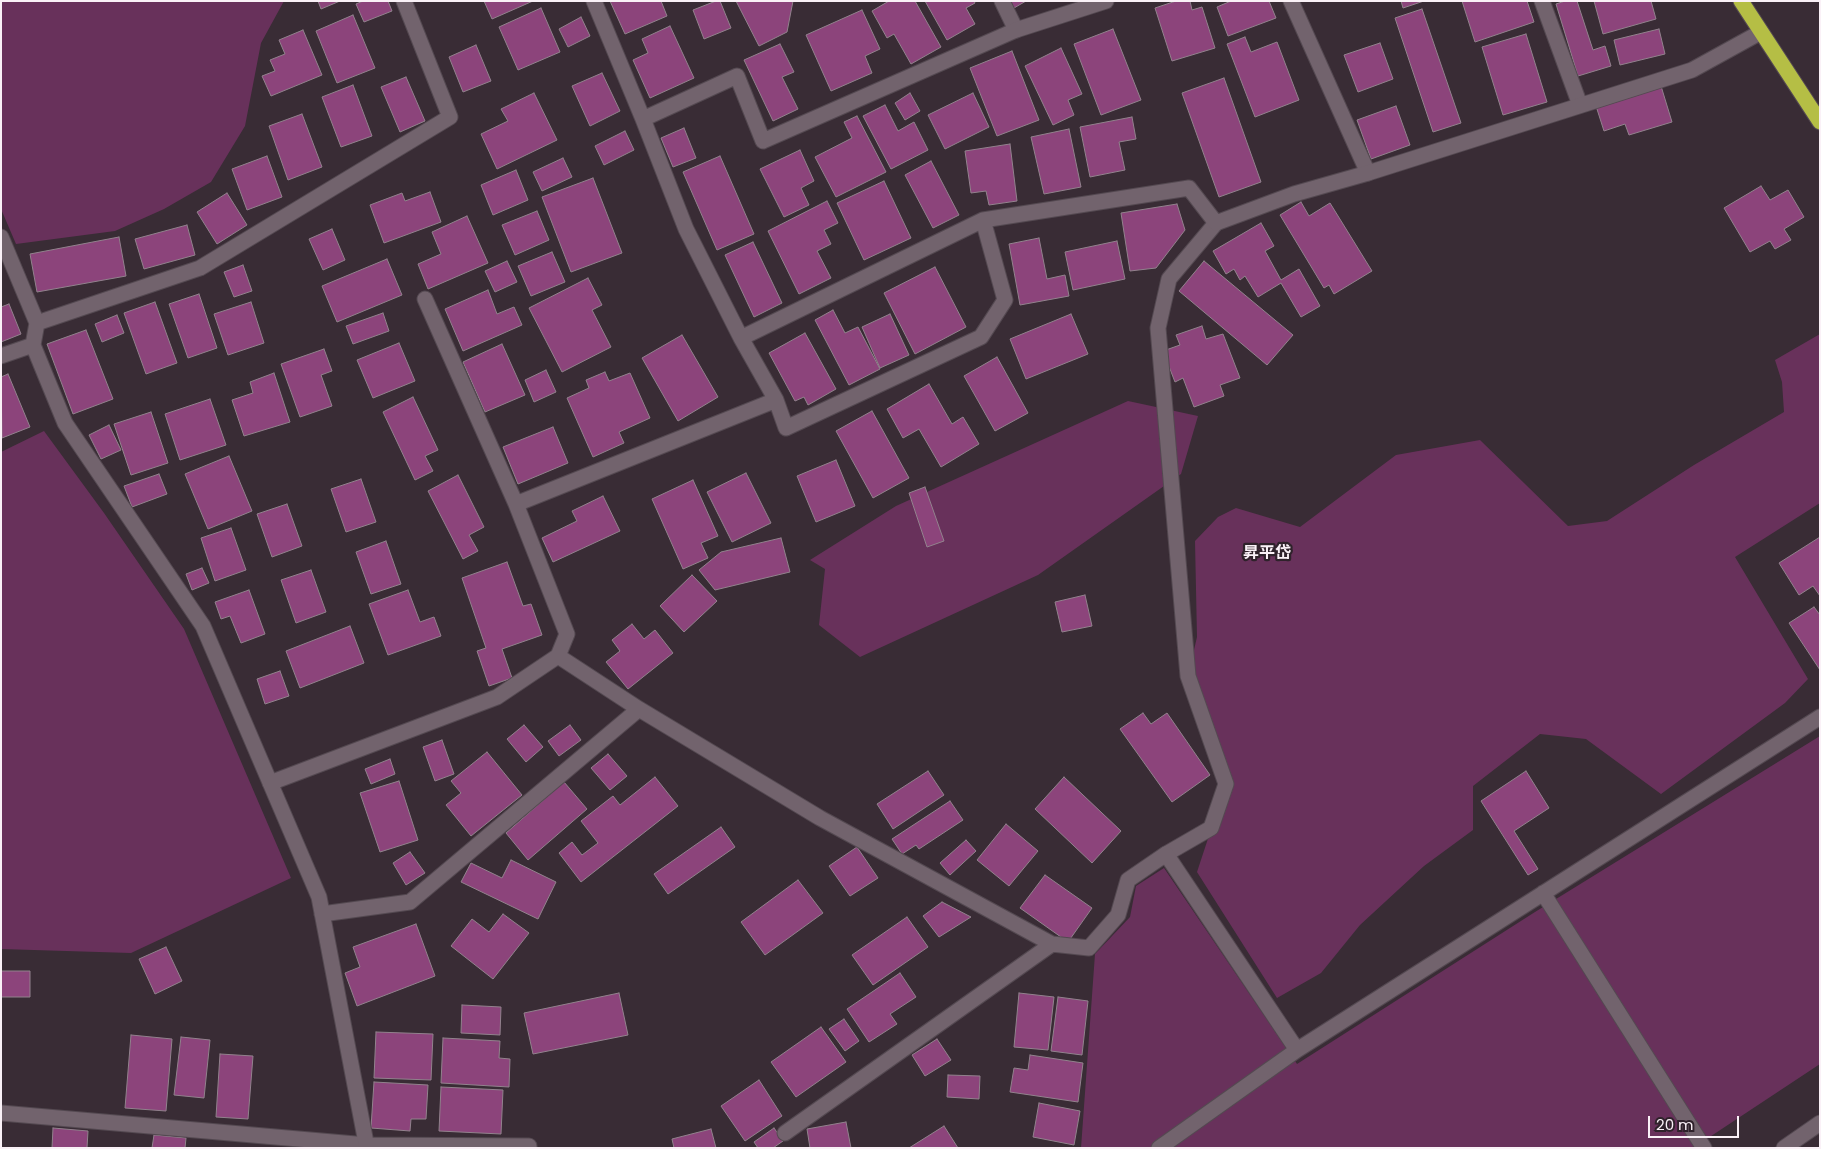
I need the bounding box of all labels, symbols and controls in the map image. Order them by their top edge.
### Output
district label: 昇平岱 [1243,544,1291,564]
scale bar [1651,1106,1742,1138]
text: 20 m [1656,1114,1694,1135]

